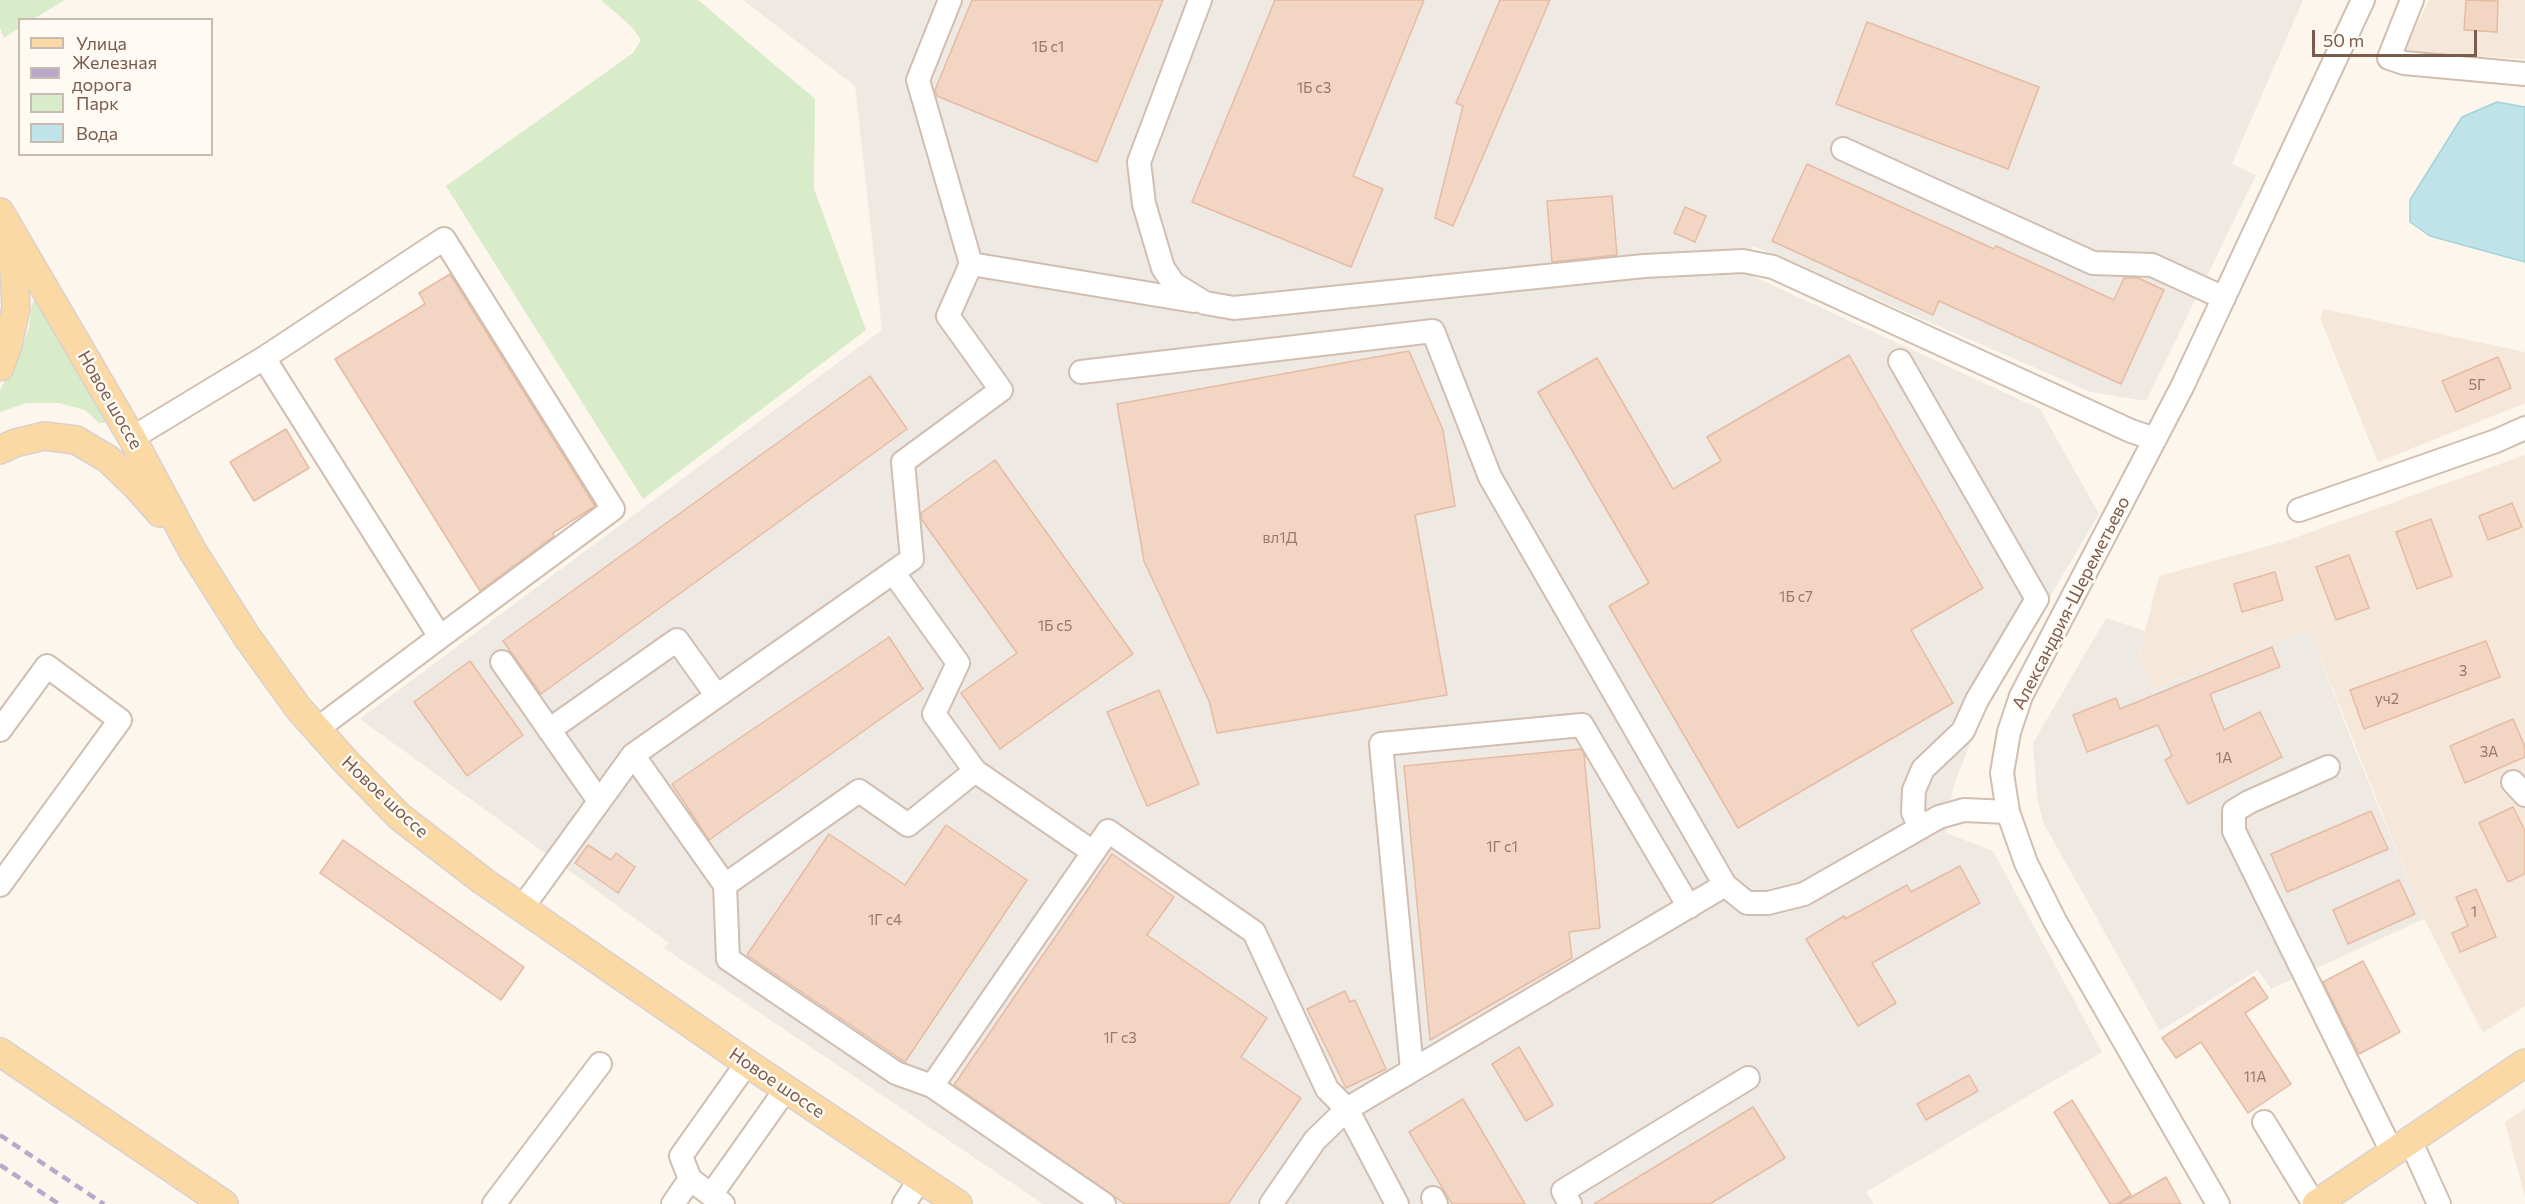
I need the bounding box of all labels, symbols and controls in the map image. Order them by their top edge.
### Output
legend [18,18,213,156]
scale bar [2315,18,2480,56]
text: 50 m [2323,29,2364,51]
text: Улица [76,32,127,54]
house number: 1Б с1 [1032,38,1064,56]
text: Железная дорога [72,51,157,95]
house number: 1Б с3 [1297,79,1331,97]
text: Парк [76,92,119,114]
text: Вода [76,122,118,144]
street label: Новое шоссе [73,347,147,453]
house number: 5Г [2468,376,2486,394]
street label: Александрия-Шереметьево [2008,493,2134,713]
house number: вл1Д [1263,529,1297,547]
house number: 1Б с7 [1779,588,1813,606]
house number: 1Б с5 [1038,617,1072,635]
house number: 3 [2459,662,2467,680]
house number: уч2 [2375,690,2399,708]
house number: 3А [2480,743,2498,761]
house number: 1А [2216,749,2232,767]
street label: Новое шоссе [337,751,433,843]
house number: 1Г с1 [1486,838,1518,856]
house number: 1 [2471,903,2477,921]
house number: 1Г с4 [868,911,902,929]
house number: 1Г с3 [1103,1029,1137,1047]
street label: Новое шоссе [725,1043,829,1123]
house number: 11А [2243,1068,2267,1086]

